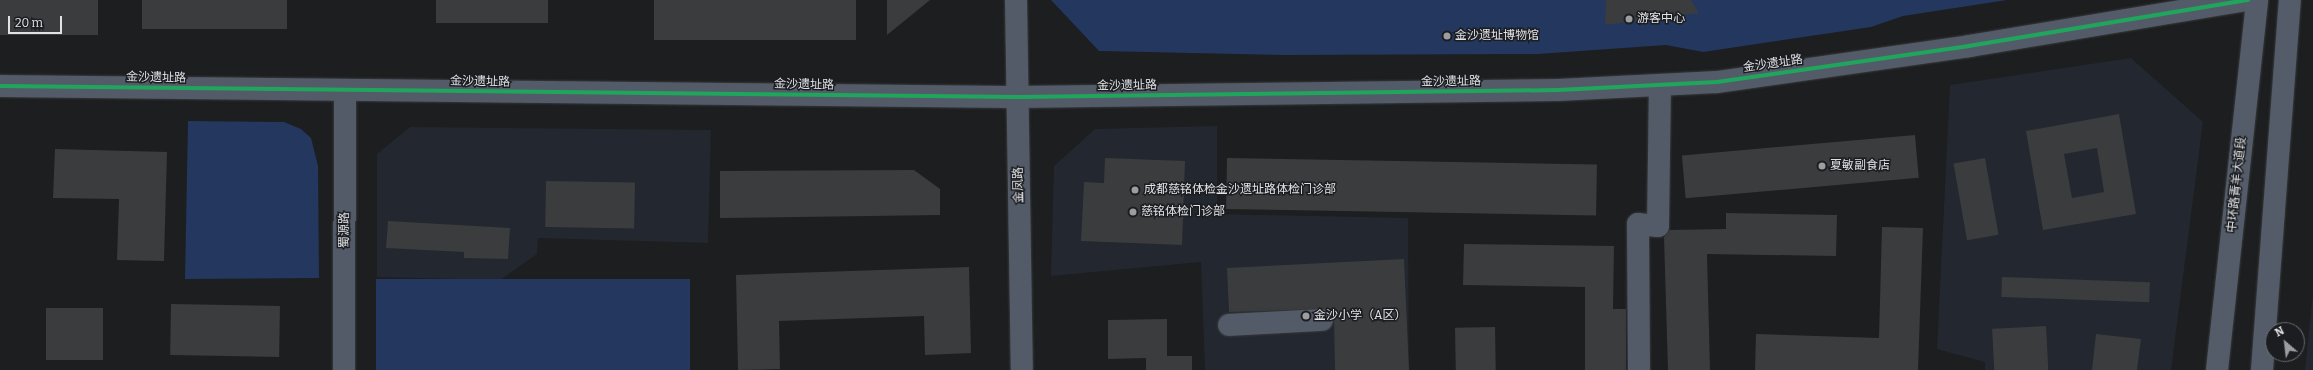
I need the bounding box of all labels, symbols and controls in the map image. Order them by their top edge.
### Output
scale bar [10,8,64,34]
place label: 游客中心 [1637,12,1685,26]
marker: 游客中心 [1624,14,1634,24]
text: 20 m [15,16,43,30]
place label: 金沙遗址博物馆 [1455,29,1539,43]
marker: 金沙遗址博物馆 [1442,31,1452,41]
street label: 金沙遗址路 [1742,53,1804,75]
street label: 金沙遗址路 [126,70,186,86]
street label: 金沙遗址路 [450,74,510,90]
street label: 金沙遗址路 [1421,74,1481,90]
street label: 金沙遗址路 [774,77,834,93]
street label: 金沙遗址路 [1097,78,1157,94]
street label: 中环路青羊大道段 [2225,137,2249,233]
place label: 夏敏副食店 [1830,159,1890,173]
marker: 夏敏副食店 [1817,161,1827,171]
street label: 金凤路 [1011,167,1027,203]
place label: 成都慈铭体检金沙遗址路体检门诊部 [1144,183,1336,197]
marker: 成都慈铭体检金沙遗址路体检门诊部 [1129,184,1141,196]
place label: 慈铭体检门诊部 [1141,205,1225,219]
marker: 慈铭体检门诊部 [1128,207,1138,217]
street label: 蜀源路 [338,212,352,248]
place label: 金沙小学（A区） [1314,309,1407,323]
marker: 金沙小学（A区） [1301,311,1311,321]
north arrow [2265,322,2305,362]
text: N [2273,324,2286,340]

